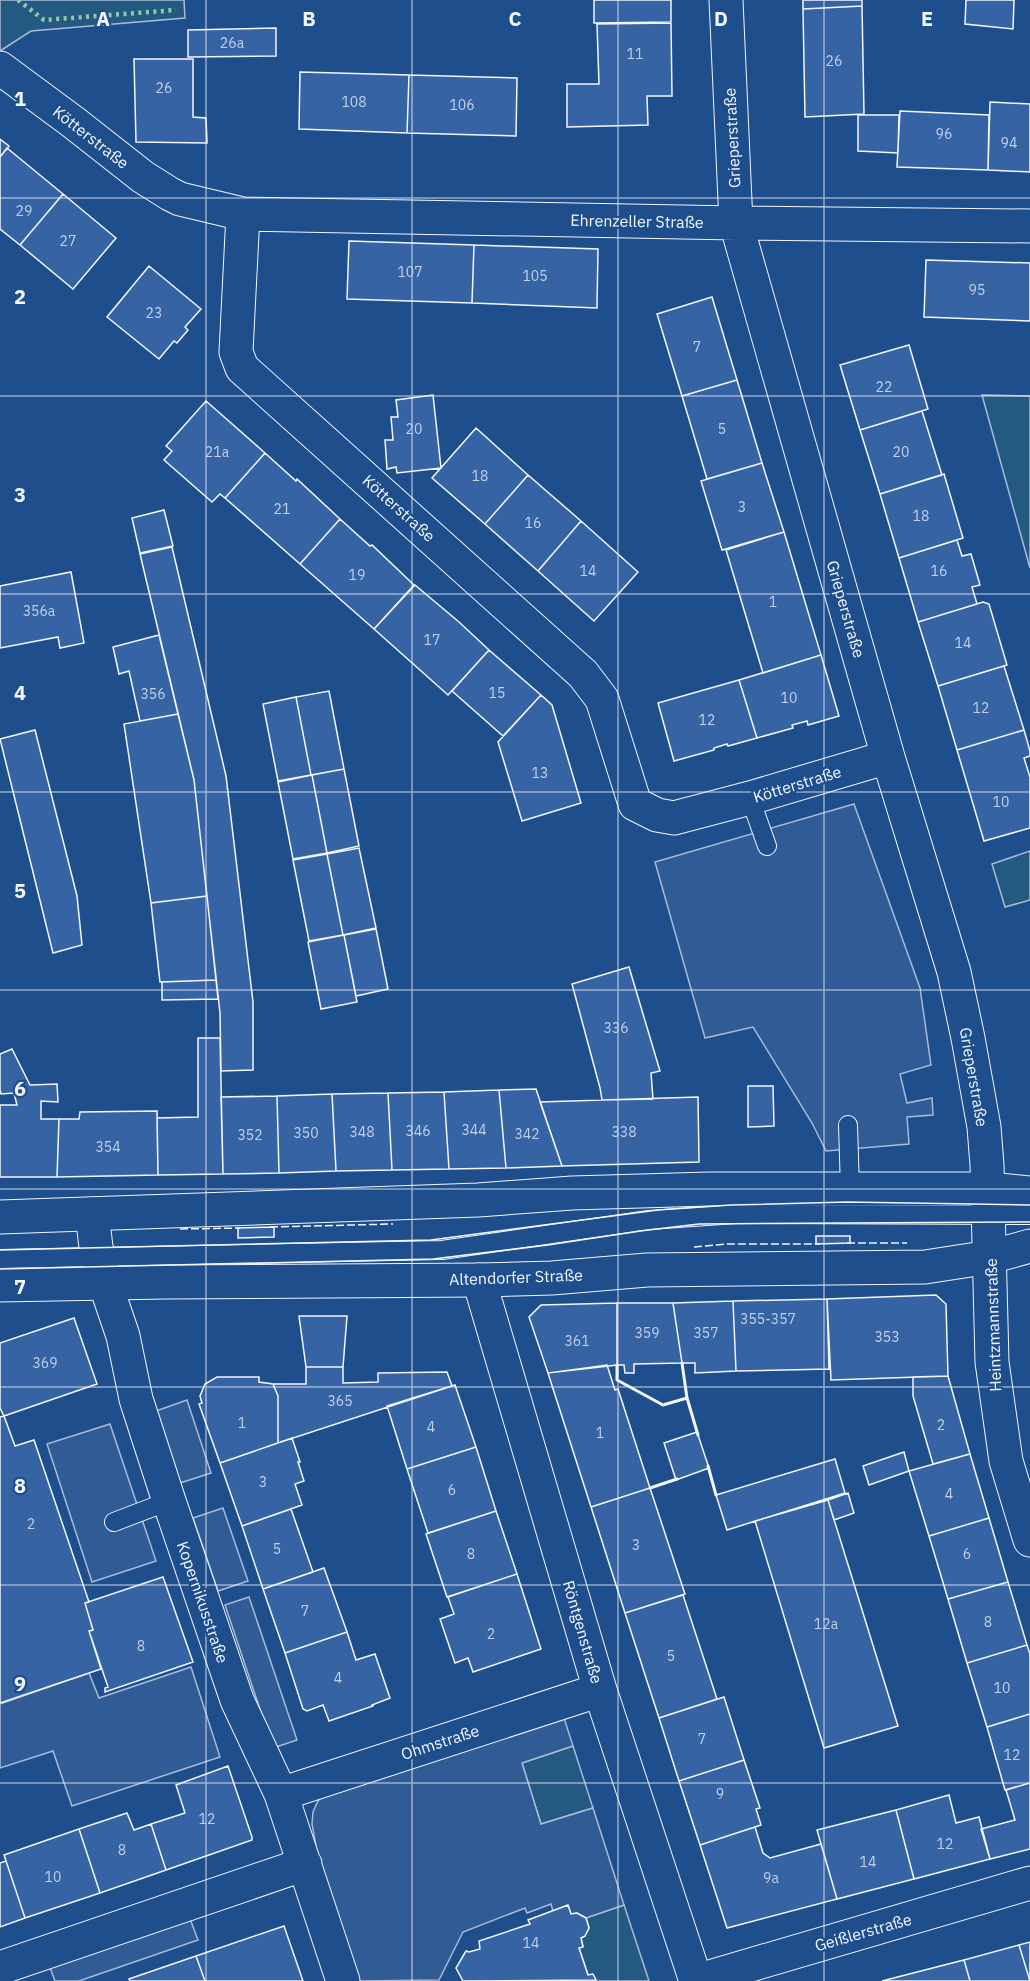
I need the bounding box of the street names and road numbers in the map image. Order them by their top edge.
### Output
street label: Grieperstraße [719,87,745,189]
street label: Kötterstraße [49,101,133,173]
street label: Ehrenzeller Straße [570,210,704,232]
street label: Kötterstraße [358,470,440,546]
street label: Grieperstraße [823,558,870,660]
street label: Kötterstraße [751,761,844,807]
street label: Grieperstraße [955,1026,993,1128]
street label: Heintzmannstraße [981,1258,1005,1392]
street label: Altendorfer Straße [449,1265,584,1289]
street label: Kopernikusstraße [173,1538,233,1666]
street label: Röntgenstraße [559,1578,607,1686]
street label: Ohmstraße [398,1720,482,1764]
street label: Geißlerstraße [812,1909,914,1955]

